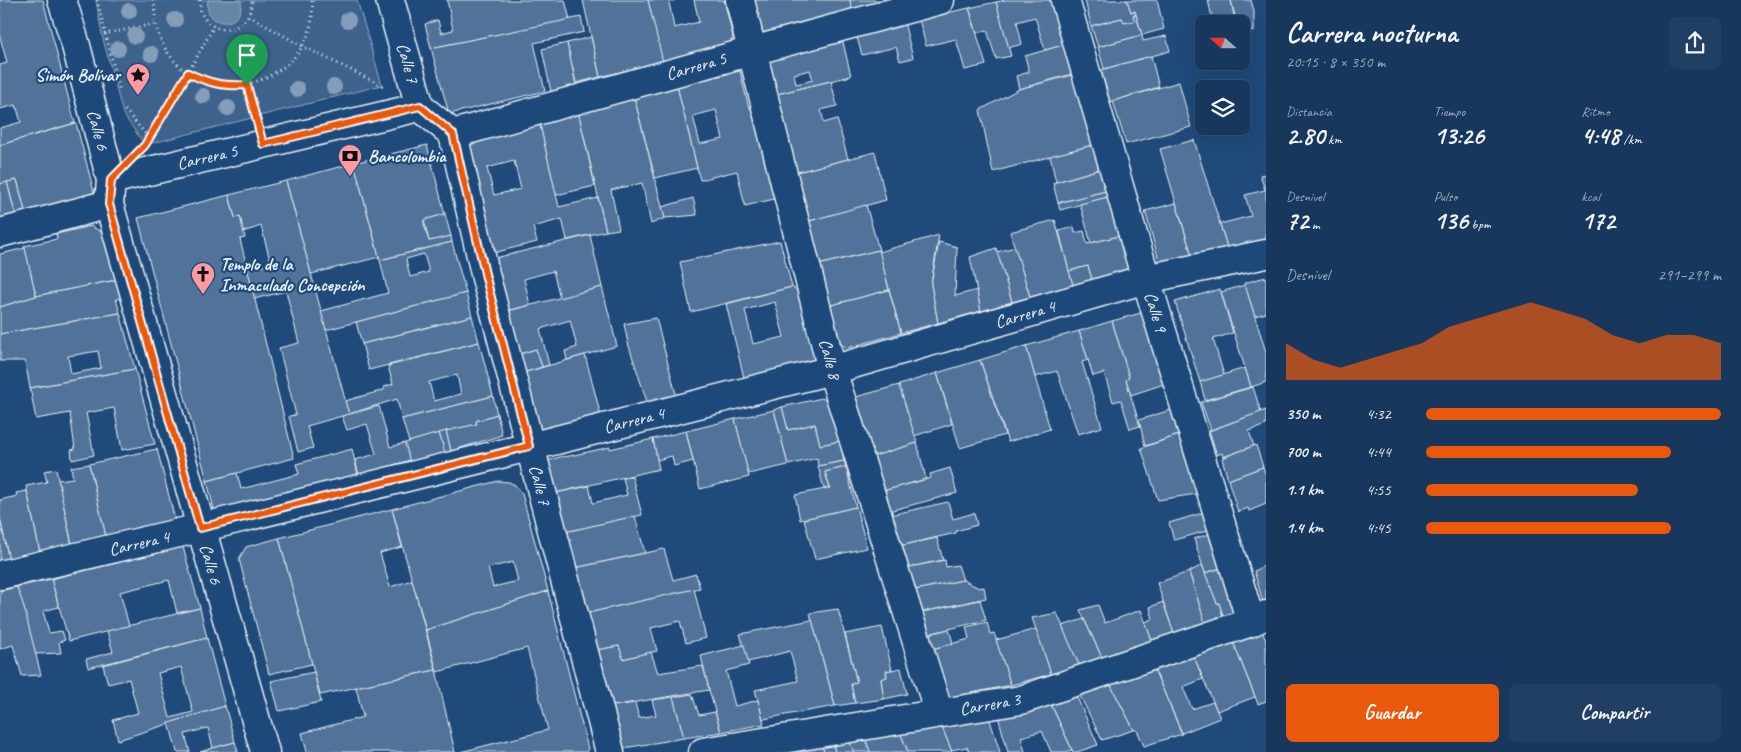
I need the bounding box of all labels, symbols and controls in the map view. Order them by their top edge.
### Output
north arrow [1195,15,1250,70]
map controls [1195,15,1250,135]
text: Carrera nocturna [1286,15,1457,50]
button: share [1669,17,1721,69]
pin [226,34,268,85]
street label: Calle 7 [392,40,424,86]
icon: arrive [233,41,261,69]
street label: Carrera 5 [663,47,729,85]
text: 20:15 · 8 × 350 m [1286,52,1385,72]
place icon: Simón Bolívar [125,62,151,96]
place label: Simón Bolívar [35,64,123,86]
button: layers [1195,80,1250,135]
text: Distancia [1286,103,1332,120]
text: Tiempo [1434,103,1465,120]
text: Ritmo [1581,103,1610,120]
street label: Calle 6 [82,107,114,153]
text: 2.80 [1286,120,1325,152]
text: 13:26 [1434,120,1484,152]
text: 4:48 [1581,120,1620,152]
text: km [1325,131,1342,148]
text: /km [1620,131,1642,148]
street label: Carrera 5 [175,139,240,175]
bank icon: Bancolombia [337,143,363,177]
place label: Bancolombia [368,145,447,167]
text: Desnivel [1286,188,1324,205]
text: Pulso [1434,188,1457,205]
text: kcal [1581,188,1600,205]
text: 72 [1286,205,1308,237]
text: 136 [1434,205,1468,237]
text: 172 [1581,205,1615,237]
text: m [1308,216,1320,233]
text: bpm [1468,216,1491,233]
place label: Templo de la Inmaculado Concepción [220,253,365,296]
church icon: Templo de la Inmaculado Concepción [190,261,216,295]
text: Desnivel [1286,265,1329,285]
text: 291–299 m [1658,265,1721,285]
street label: Calle 9 [1140,289,1173,337]
street label: Carrera 4 [992,294,1059,333]
street label: Calle 8 [814,336,846,383]
street label: Carrera 4 [602,401,668,438]
text: 350 m [1286,404,1320,424]
text: 4:32 [1366,404,1391,424]
text: 700 m [1286,442,1321,462]
text: 4:44 [1366,442,1391,462]
street label: Calle 7 [524,462,556,508]
text: 1.1 km [1286,480,1323,500]
text: 4:55 [1366,480,1391,500]
text: 1.4 km [1286,518,1323,538]
text: 4:45 [1366,518,1391,538]
street label: Carrera 4 [107,525,173,561]
street label: Calle 6 [195,541,227,587]
button: Guardar [1286,684,1499,742]
button: Compartir [1509,684,1721,742]
street label: Carrera 3 [958,687,1024,720]

